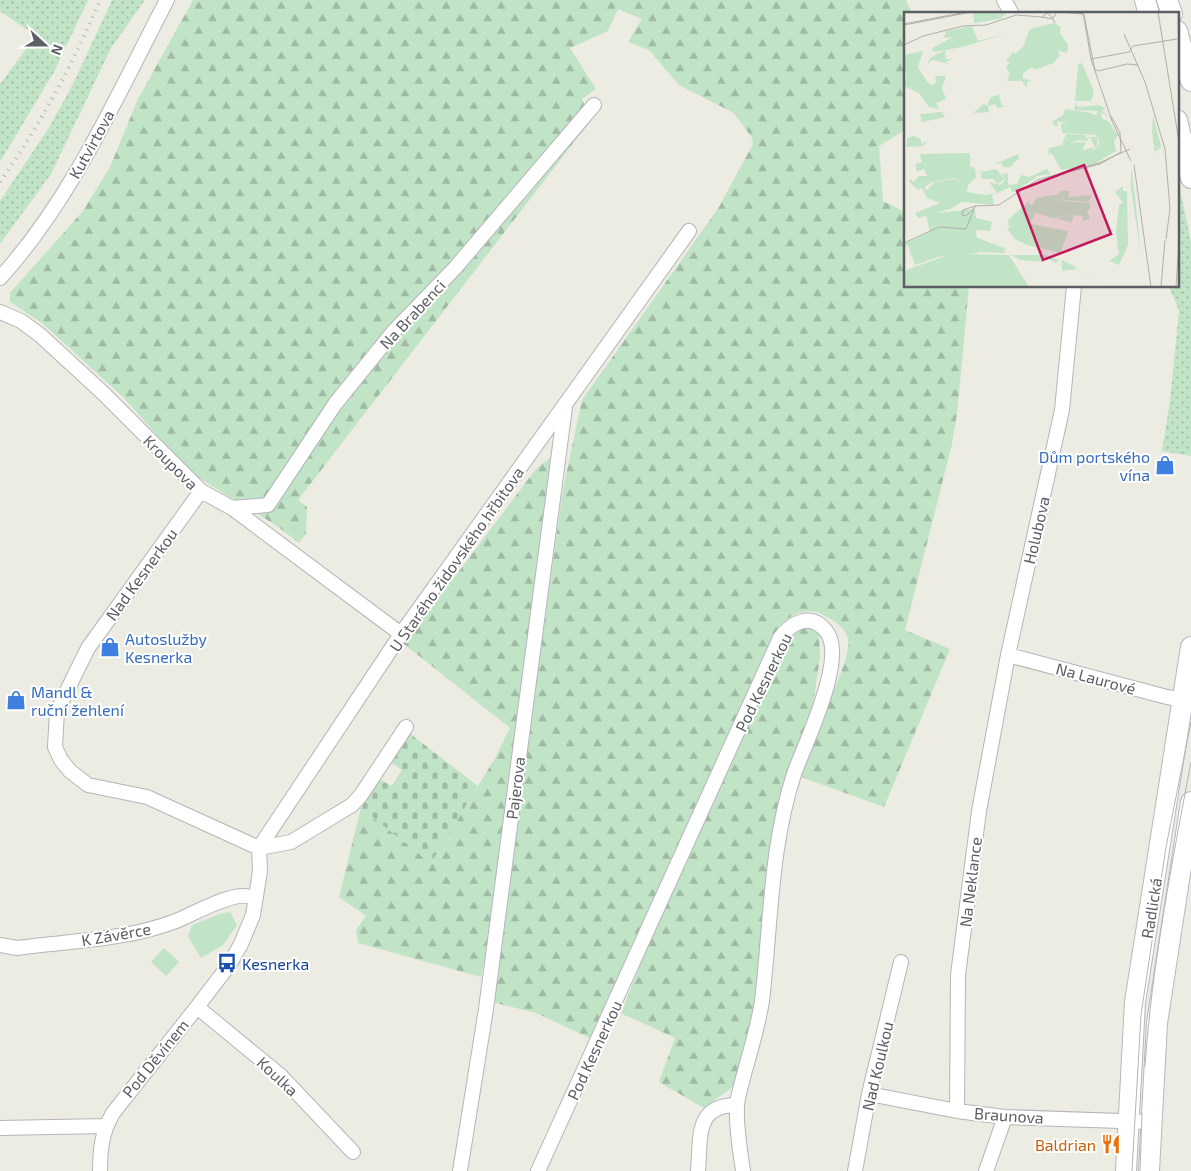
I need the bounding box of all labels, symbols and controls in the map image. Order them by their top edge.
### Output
inset map [904,12,1178,288]
north arrow [20,20,70,70]
text: N [48,42,67,58]
street label: Kutvirtova [64,106,118,182]
street label: Na Brabenci [375,276,449,352]
street label: Kroupova [140,431,202,493]
place label: Dům portského vína [1039,447,1150,484]
shop icon: Dům portského vína [1154,454,1176,476]
street label: U Starého židovského hřbitova [385,463,527,655]
street label: Holubova [1019,494,1053,566]
street label: Nad Kesnerkou [101,524,181,624]
place label: Autoslužby Kesnerka [125,629,207,666]
street label: Pod Kesnerkou [731,629,795,735]
shop icon: Autoslužby Kesnerka [99,636,121,658]
street label: Na Laurové [1054,658,1138,698]
place label: Mandl & ruční žehlení [31,682,125,719]
shop icon: Mandl & ruční žehlení [5,689,27,711]
street label: Pajerova [502,756,529,821]
street label: Na Neklance [955,836,985,928]
street label: Radlická [1137,876,1165,940]
street label: K Závěrce [80,919,152,949]
bus stop icon: Kesnerka [216,952,238,974]
place label: Kesnerka [242,954,309,973]
street label: Pod Kesnerkou [563,997,625,1103]
street label: Pod Děvínem [118,1015,192,1101]
street label: Nad Koulkou [857,1019,897,1113]
street label: Koulka [254,1052,302,1100]
street label: Braunova [974,1103,1044,1127]
restaurant icon: Baldrian [1100,1133,1122,1155]
place label: Baldrian [1035,1135,1096,1154]

